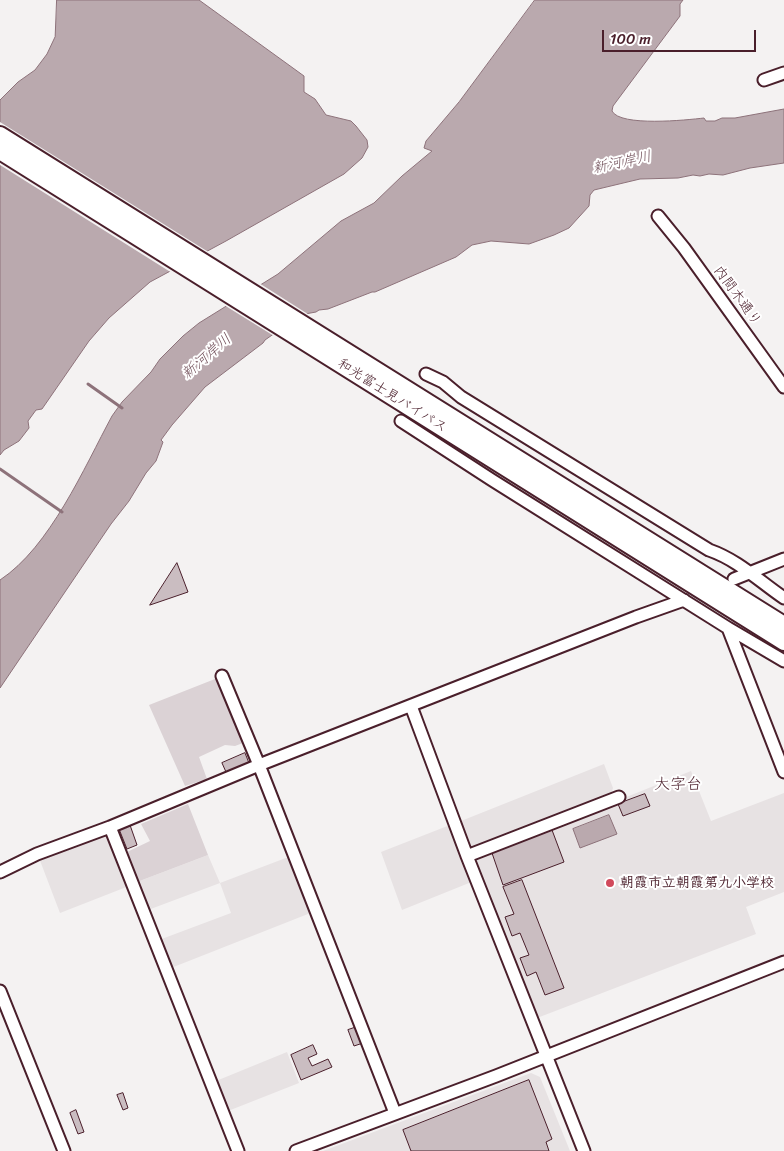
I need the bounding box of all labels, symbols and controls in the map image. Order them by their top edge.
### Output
scale bar [604,20,758,52]
text: 100 m [610,26,651,52]
water label: 新河岸川 [591,148,653,178]
street label: 内間木通り [710,263,764,329]
water label: 新河岸川 [178,331,236,383]
street label: 和光富士見バイパス [334,355,450,437]
district label: 大字台 [654,775,702,795]
place label: 朝霞市立朝霞第九小学校 [620,875,774,891]
marker: 朝霞市立朝霞第九小学校 [604,877,616,889]

